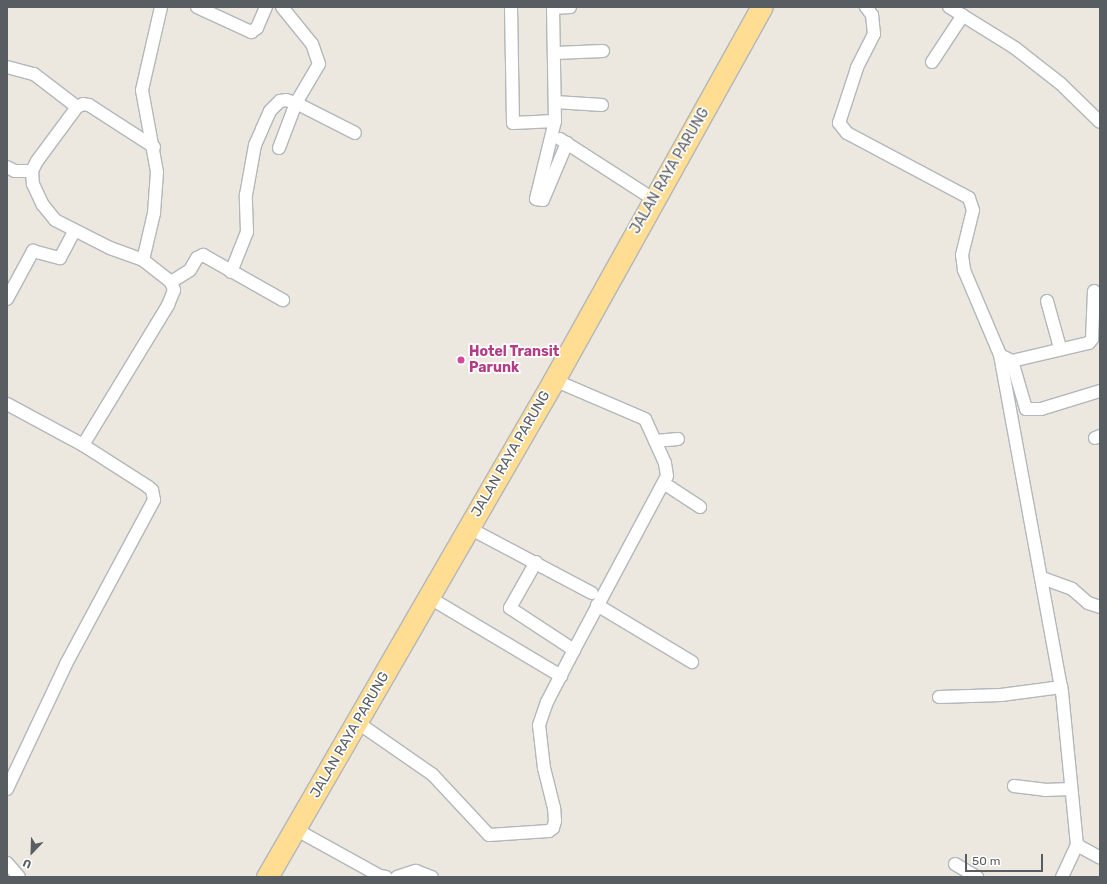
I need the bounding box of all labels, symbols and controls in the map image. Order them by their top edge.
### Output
street label: JALAN RAYA PARUNG [627,105,713,237]
place label: Hotel Transit Parunk [469,344,560,376]
marker: Hotel Transit Parunk [456,355,466,365]
street label: JALAN RAYA PARUNG [468,388,554,520]
street label: JALAN RAYA PARUNG [307,669,393,801]
north arrow [12,832,52,872]
scale bar [967,846,1045,872]
text: 50 m [972,854,1000,868]
text: U [21,856,33,871]

